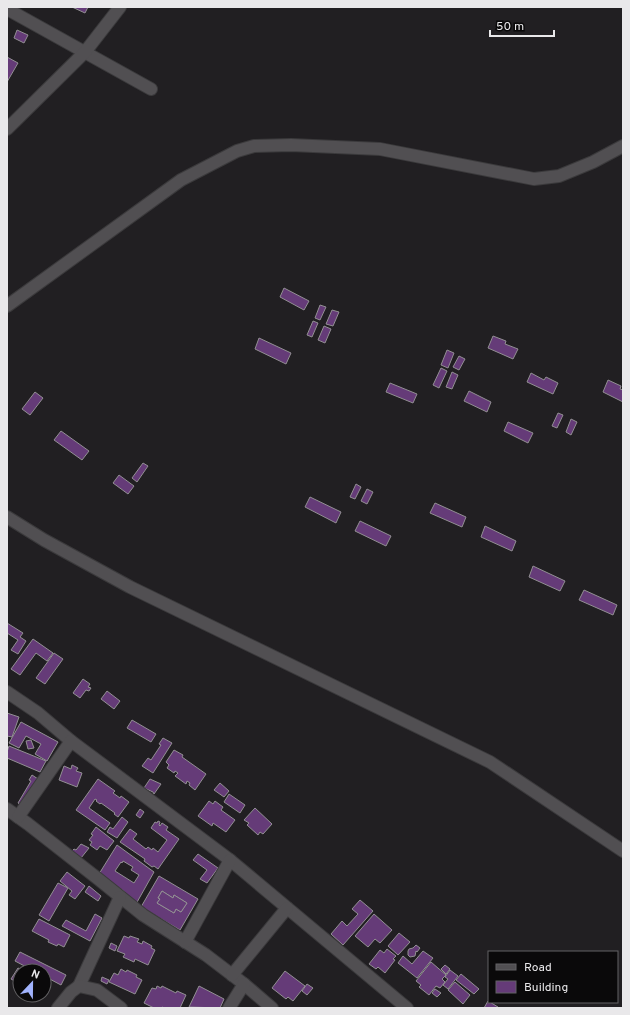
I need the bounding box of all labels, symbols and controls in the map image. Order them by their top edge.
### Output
scale bar [490,12,554,38]
text: 50 m [496,19,524,35]
legend [488,951,618,1003]
text: Road [524,960,552,976]
north arrow [12,963,52,1003]
text: N [29,967,42,983]
text: Building [524,980,568,996]

